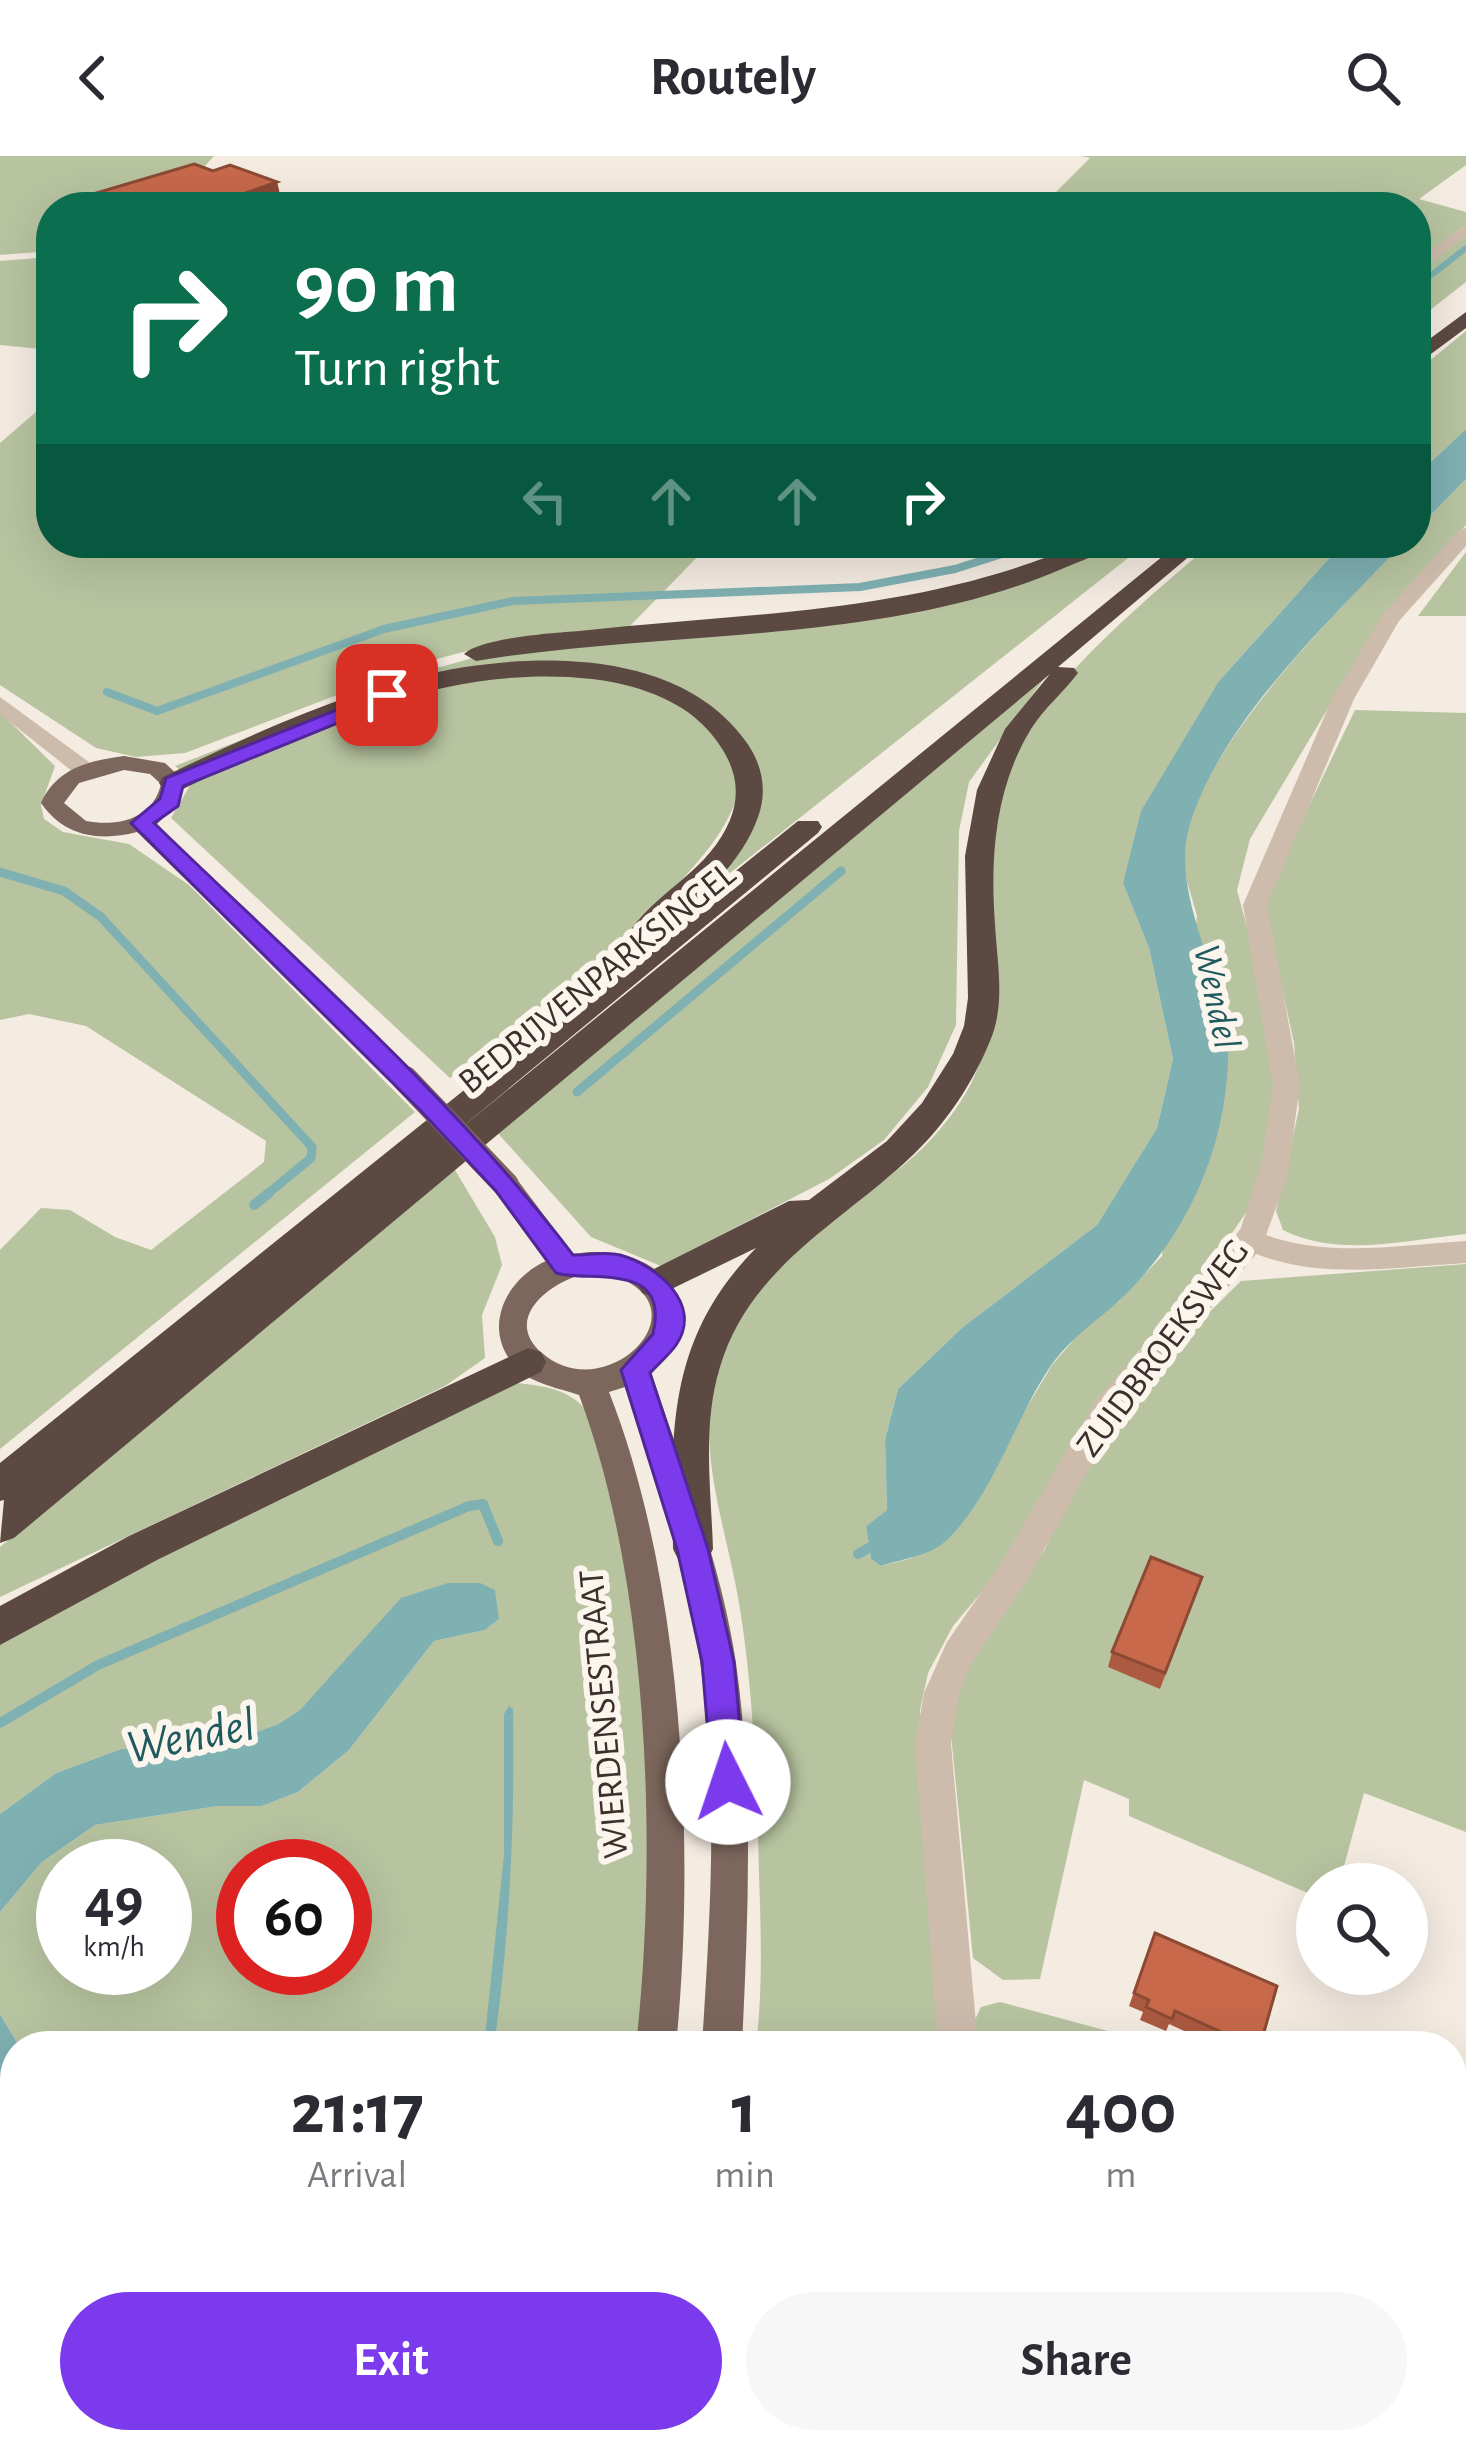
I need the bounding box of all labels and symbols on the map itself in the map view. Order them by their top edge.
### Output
pin [336,644,438,746]
street label: BEDRIJVENPARKSINGEL [452,856,742,1100]
water label: Wendel [1186,941,1246,1053]
street label: ZUIDBROEKSWEG [1070,1233,1256,1463]
street label: WIERDENSESTRAAT [573,1568,635,1860]
water label: Wendel [123,1701,259,1773]
position arrow [665,1719,791,1845]
speed limit sign: 60 [216,1839,372,1995]

